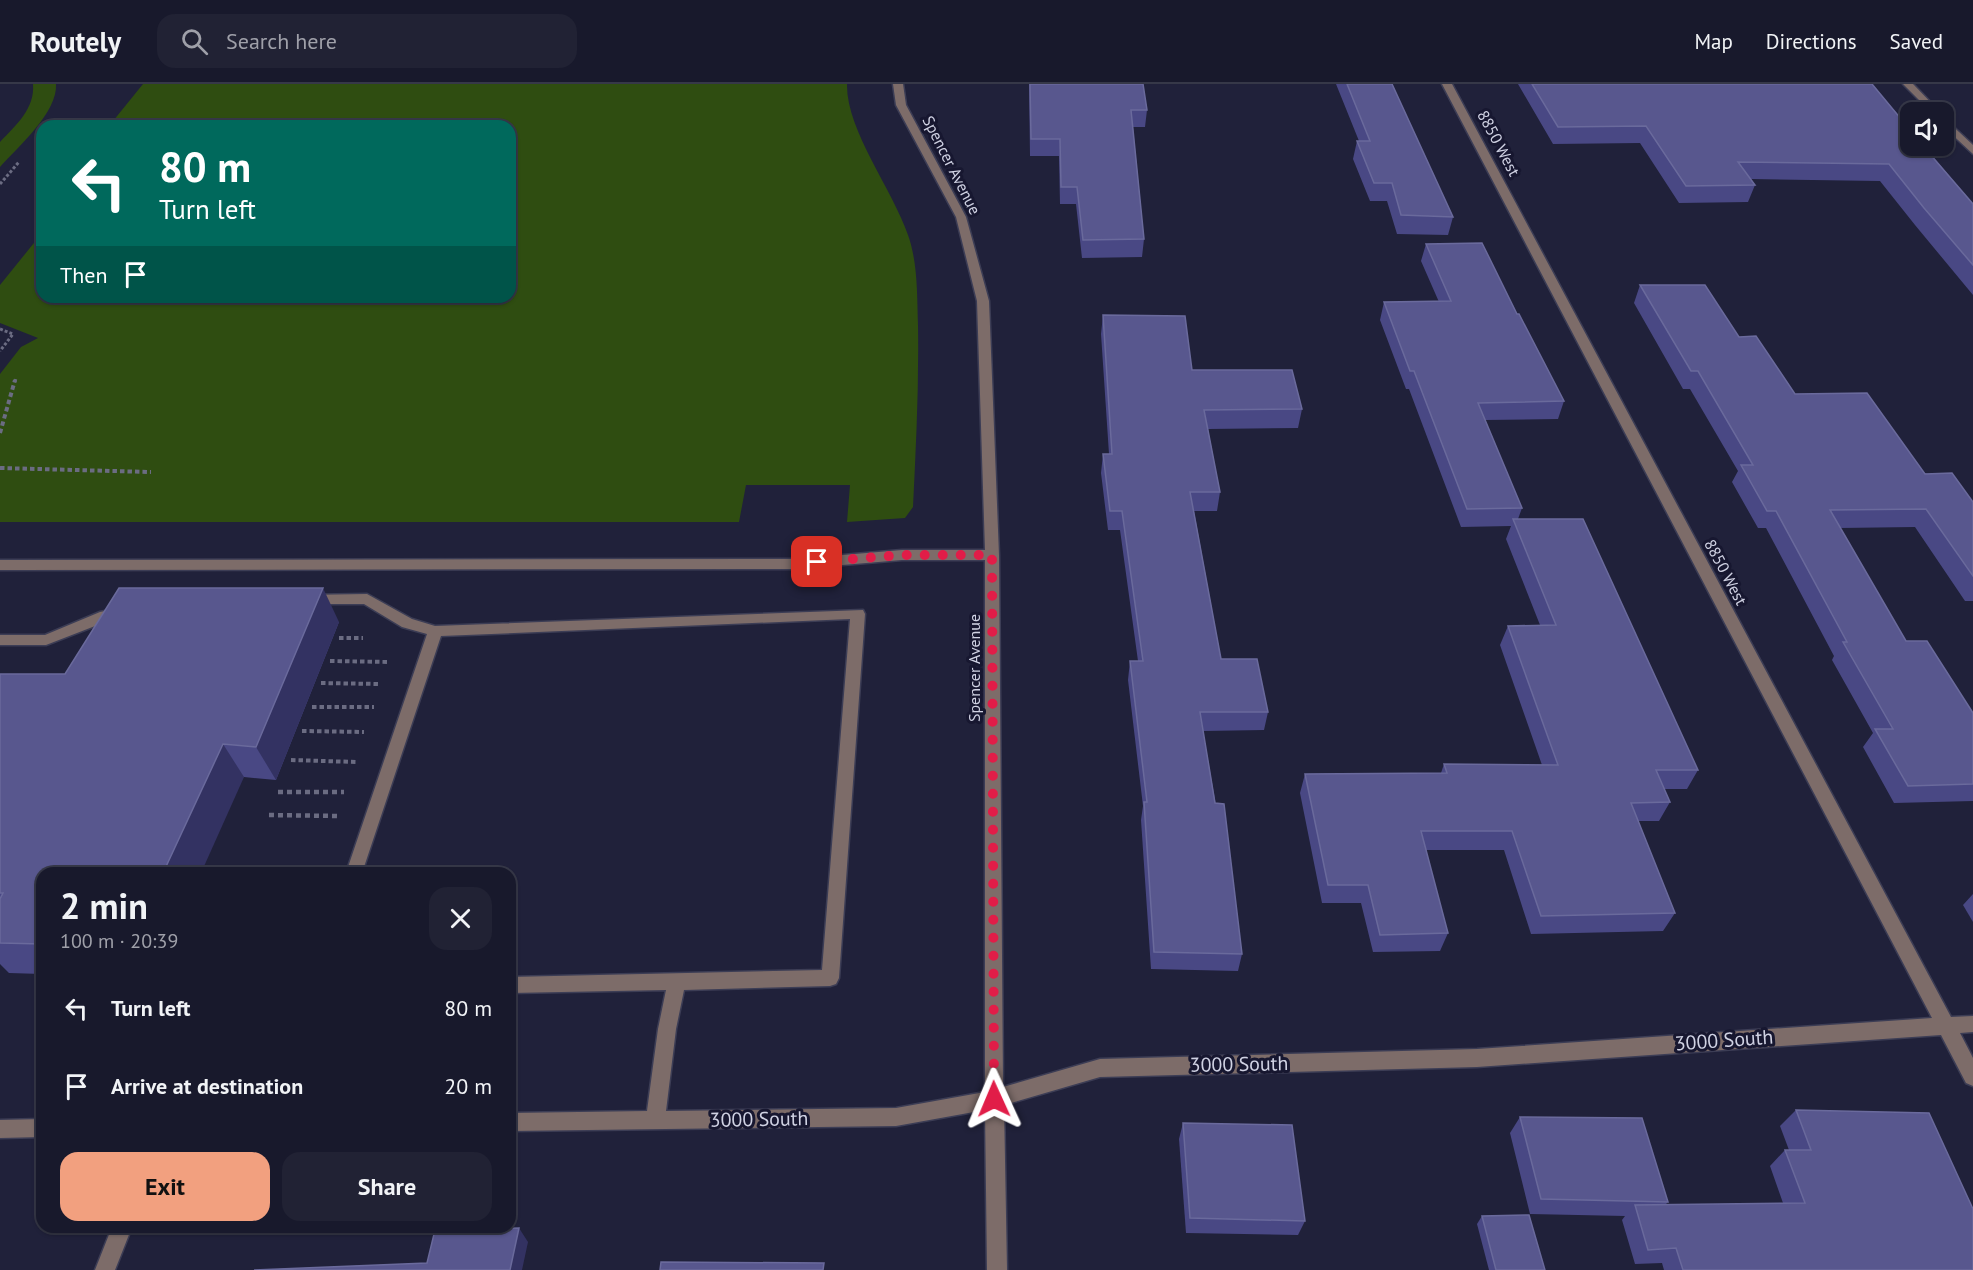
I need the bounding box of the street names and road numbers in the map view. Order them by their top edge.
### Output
street label: 8850 West [1473,107,1525,180]
street label: Spencer Avenue [919,112,985,218]
street label: 8850 West [1700,536,1752,609]
street label: Spencer Avenue [964,614,984,722]
street label: 3000 South [1674,1024,1774,1056]
street label: 3000 South [1189,1050,1289,1078]
street label: 3000 South [709,1105,809,1133]

